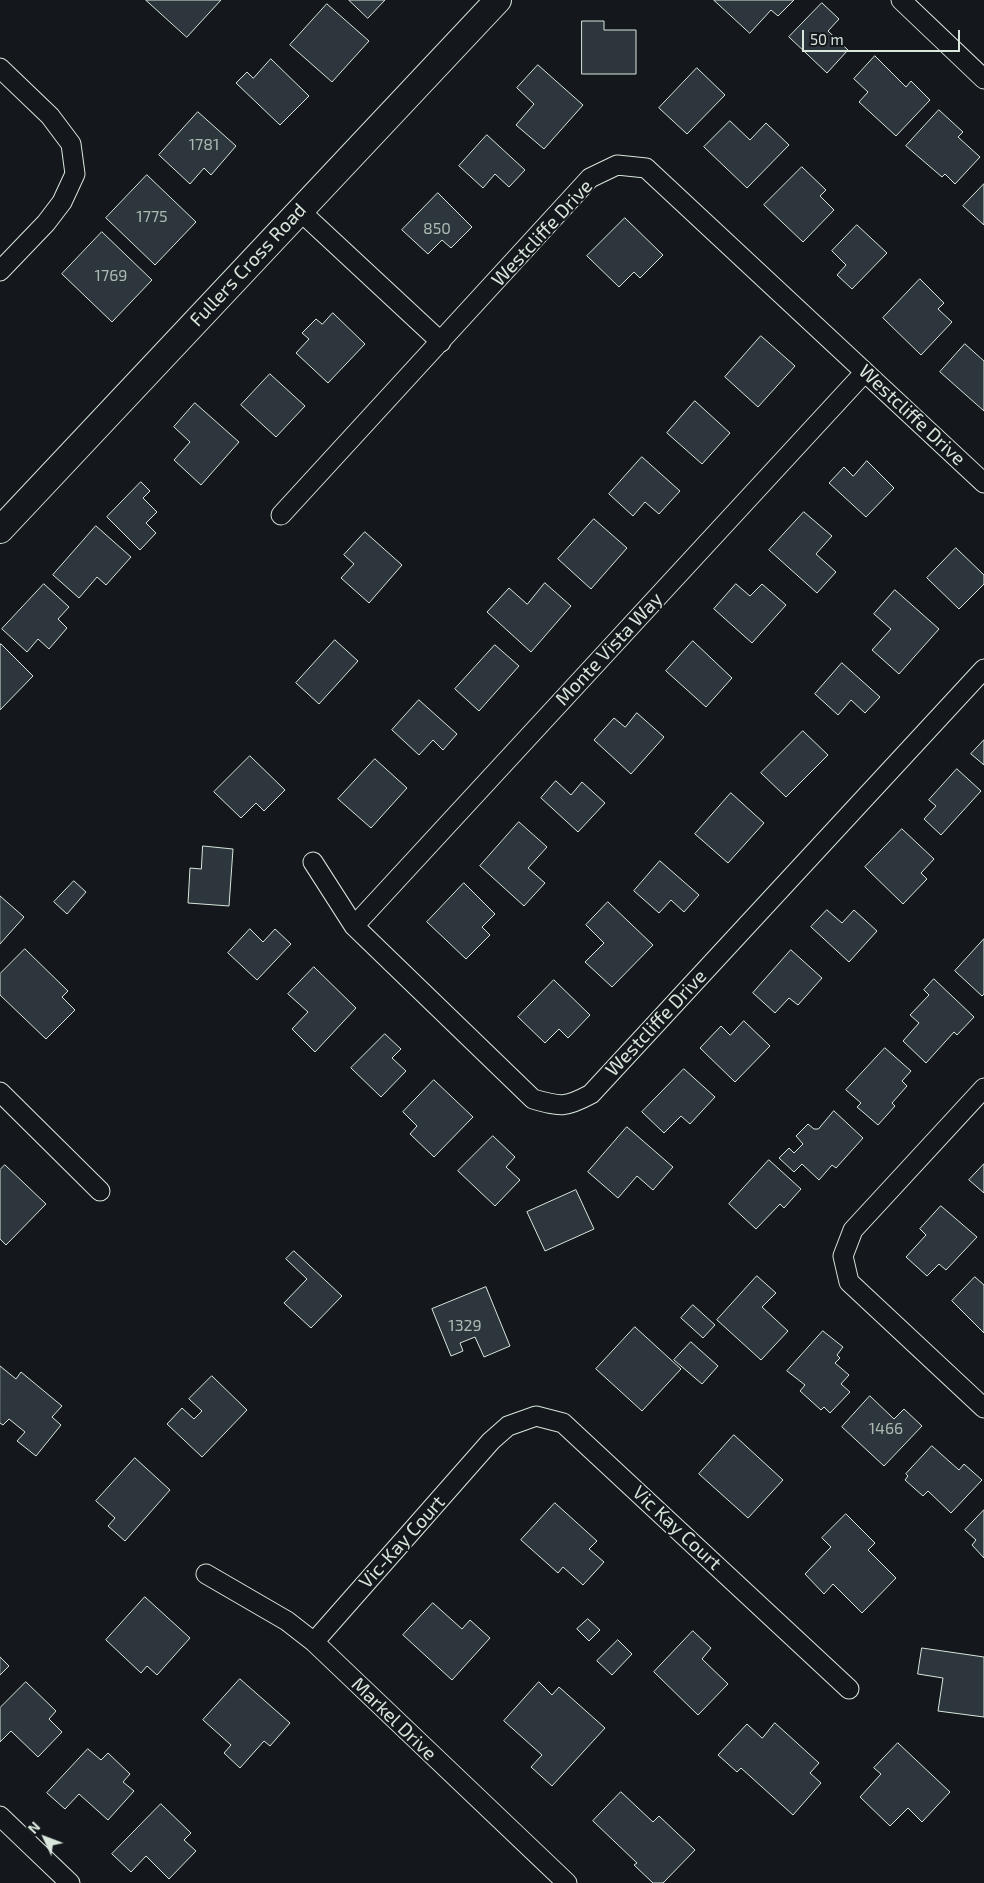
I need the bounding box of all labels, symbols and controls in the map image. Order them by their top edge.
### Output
scale bar [804,20,962,52]
text: 50 m [810,30,844,48]
house number: 1781 [189,135,219,155]
street label: Westcliffe Drive [487,175,597,291]
street label: Fullers Cross Road [185,199,311,331]
house number: 1775 [136,207,168,227]
house number: 850 [423,219,451,239]
house number: 1769 [95,266,127,286]
street label: Westcliffe Drive [854,360,970,470]
street label: Monte Vista Way [551,588,667,710]
street label: Westcliffe Drive [601,965,711,1081]
house number: 1329 [448,1316,482,1336]
house number: 1466 [869,1419,903,1439]
street label: Vic Kay Court [628,1481,726,1575]
street label: Vic-Kay Court [354,1491,450,1593]
street label: Markel Drive [347,1673,441,1765]
north arrow [20,1813,70,1863]
text: N [24,1818,43,1837]

